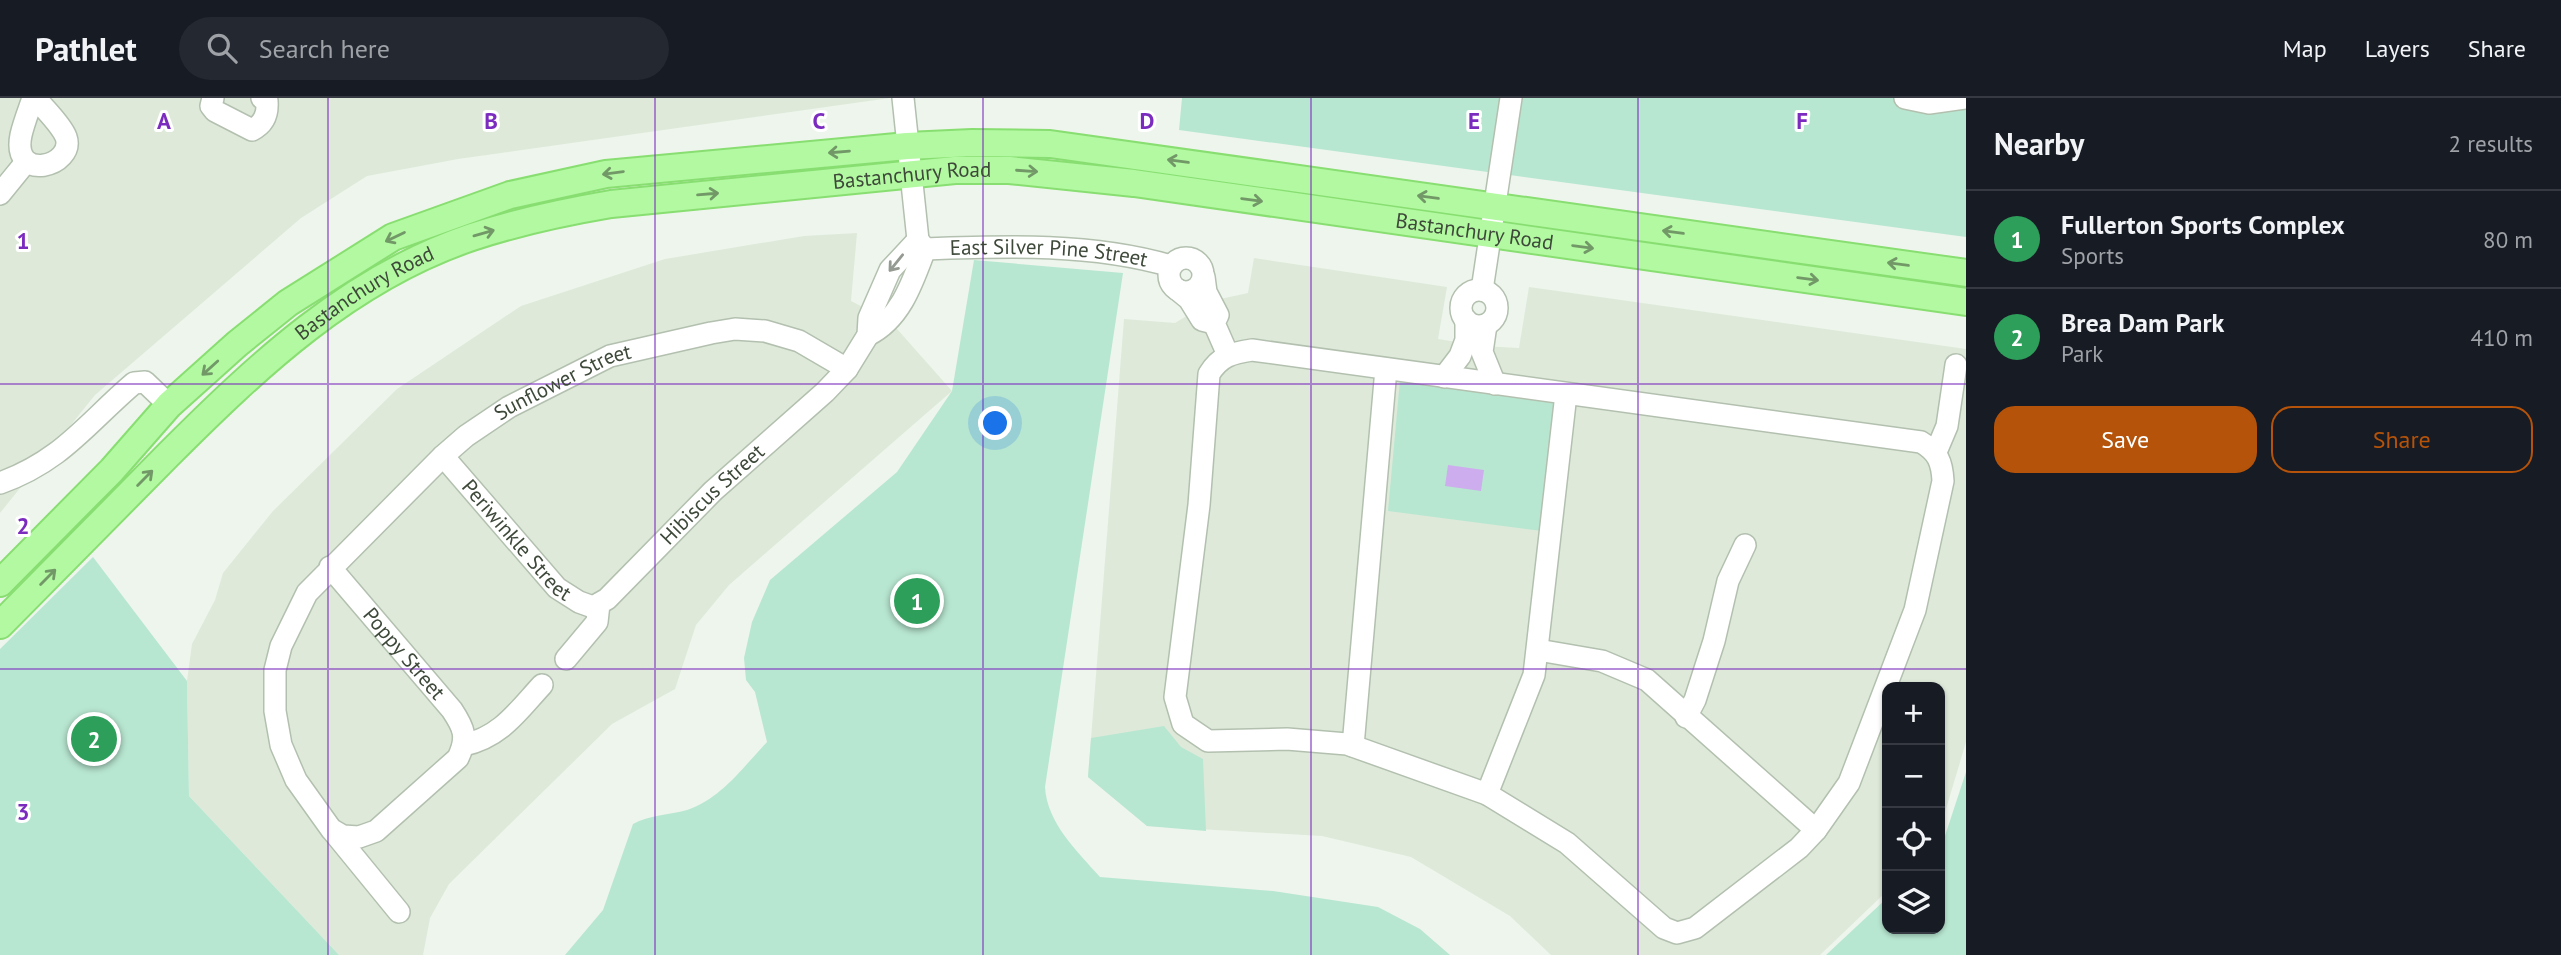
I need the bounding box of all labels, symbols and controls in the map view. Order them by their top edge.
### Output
search box [179,17,669,80]
text: Pathlet [35,27,137,70]
icon: search [203,29,241,67]
text: Search here [259,32,390,65]
text: Map [2283,33,2327,64]
text: Layers [2365,33,2430,64]
text: Share [2468,33,2526,64]
text: A [157,106,171,135]
text: B [484,106,498,135]
text: C [813,106,826,135]
text: D [1140,106,1154,135]
text: E [1468,106,1480,135]
text: F [1796,106,1808,135]
text: Nearby [1994,124,2084,163]
text: 2 results [2449,129,2533,158]
one-way arrow [828,146,851,159]
one-way arrow [1167,154,1190,167]
street label: Bastanchury Road [831,156,991,195]
one-way arrow [1015,165,1038,178]
one-way arrow [602,167,625,180]
one-way arrow [696,187,719,200]
one-way arrow [1417,190,1439,203]
one-way arrow [1241,194,1263,207]
street label: Bastanchury Road [1394,207,1555,256]
text: Fullerton Sports Complex [2061,208,2345,241]
one-way arrow [1662,225,1685,238]
text: 1 [2010,225,2024,254]
text: 80 m [2483,225,2533,254]
text: 1 [16,226,30,255]
one-way arrow [473,226,495,239]
one-way arrow [385,231,406,245]
street label: East Silver Pine Street [949,233,1150,273]
street label: Bastanchury Road [289,239,438,346]
one-way arrow [1571,241,1594,254]
text: Sports [2061,241,2124,270]
one-way arrow [889,253,904,271]
one-way arrow [1888,257,1910,270]
one-way arrow [1796,273,1819,286]
text: Brea Dam Park [2061,306,2224,339]
text: 2 [2010,323,2024,352]
text: 410 m [2471,323,2533,352]
street label: Sunflower Street [489,338,634,426]
text: Park [2061,339,2103,368]
one-way arrow [201,360,219,376]
your location [978,406,1012,440]
button: Save [1994,406,2257,473]
button: Share [2271,406,2533,473]
street label: Hibiscus Street [654,438,770,550]
one-way arrow [136,470,153,487]
street label: Periwinkle Street [456,474,576,607]
text: 2 [16,511,30,540]
one-way arrow [39,568,56,585]
pin: 1 [894,575,940,627]
street label: Poppy Street [357,602,451,705]
map controls [1882,682,1945,934]
button: + [1882,682,1945,745]
pin: 2 [71,713,117,765]
button: − [1882,745,1945,808]
text: 3 [16,797,30,826]
button: locate [1882,808,1945,871]
button: layers [1882,871,1945,934]

